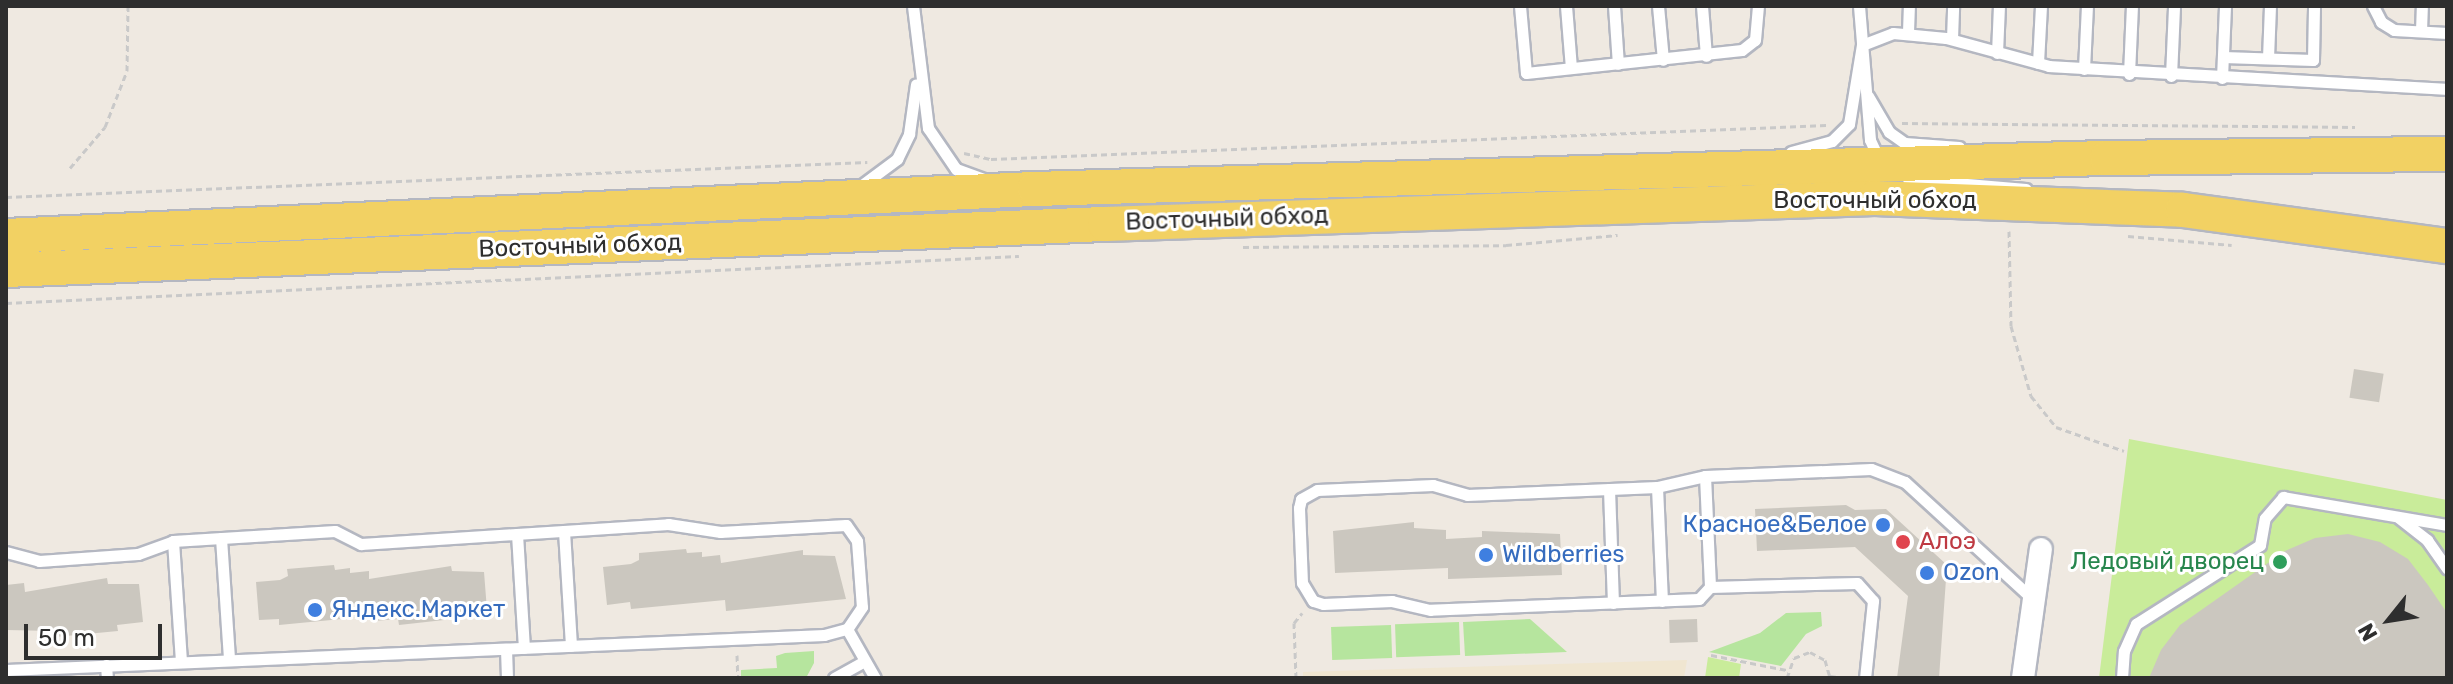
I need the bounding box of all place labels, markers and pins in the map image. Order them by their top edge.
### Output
place label: Красное&Белое [1683,511,1867,539]
marker: Красное&Белое [1874,516,1892,534]
place label: Алоэ [1919,528,1976,556]
marker: Алоэ [1894,533,1912,551]
place label: Wildberries [1502,541,1625,569]
marker: Wildberries [1477,546,1495,564]
place label: Ледовый дворец [2070,548,2264,576]
marker: Ледовый дворец [2271,553,2289,571]
place label: Ozon [1943,559,2000,587]
marker: Ozon [1918,564,1936,582]
place label: Яндекс.Маркет [331,596,505,624]
marker: Яндекс.Маркет [306,601,324,619]

